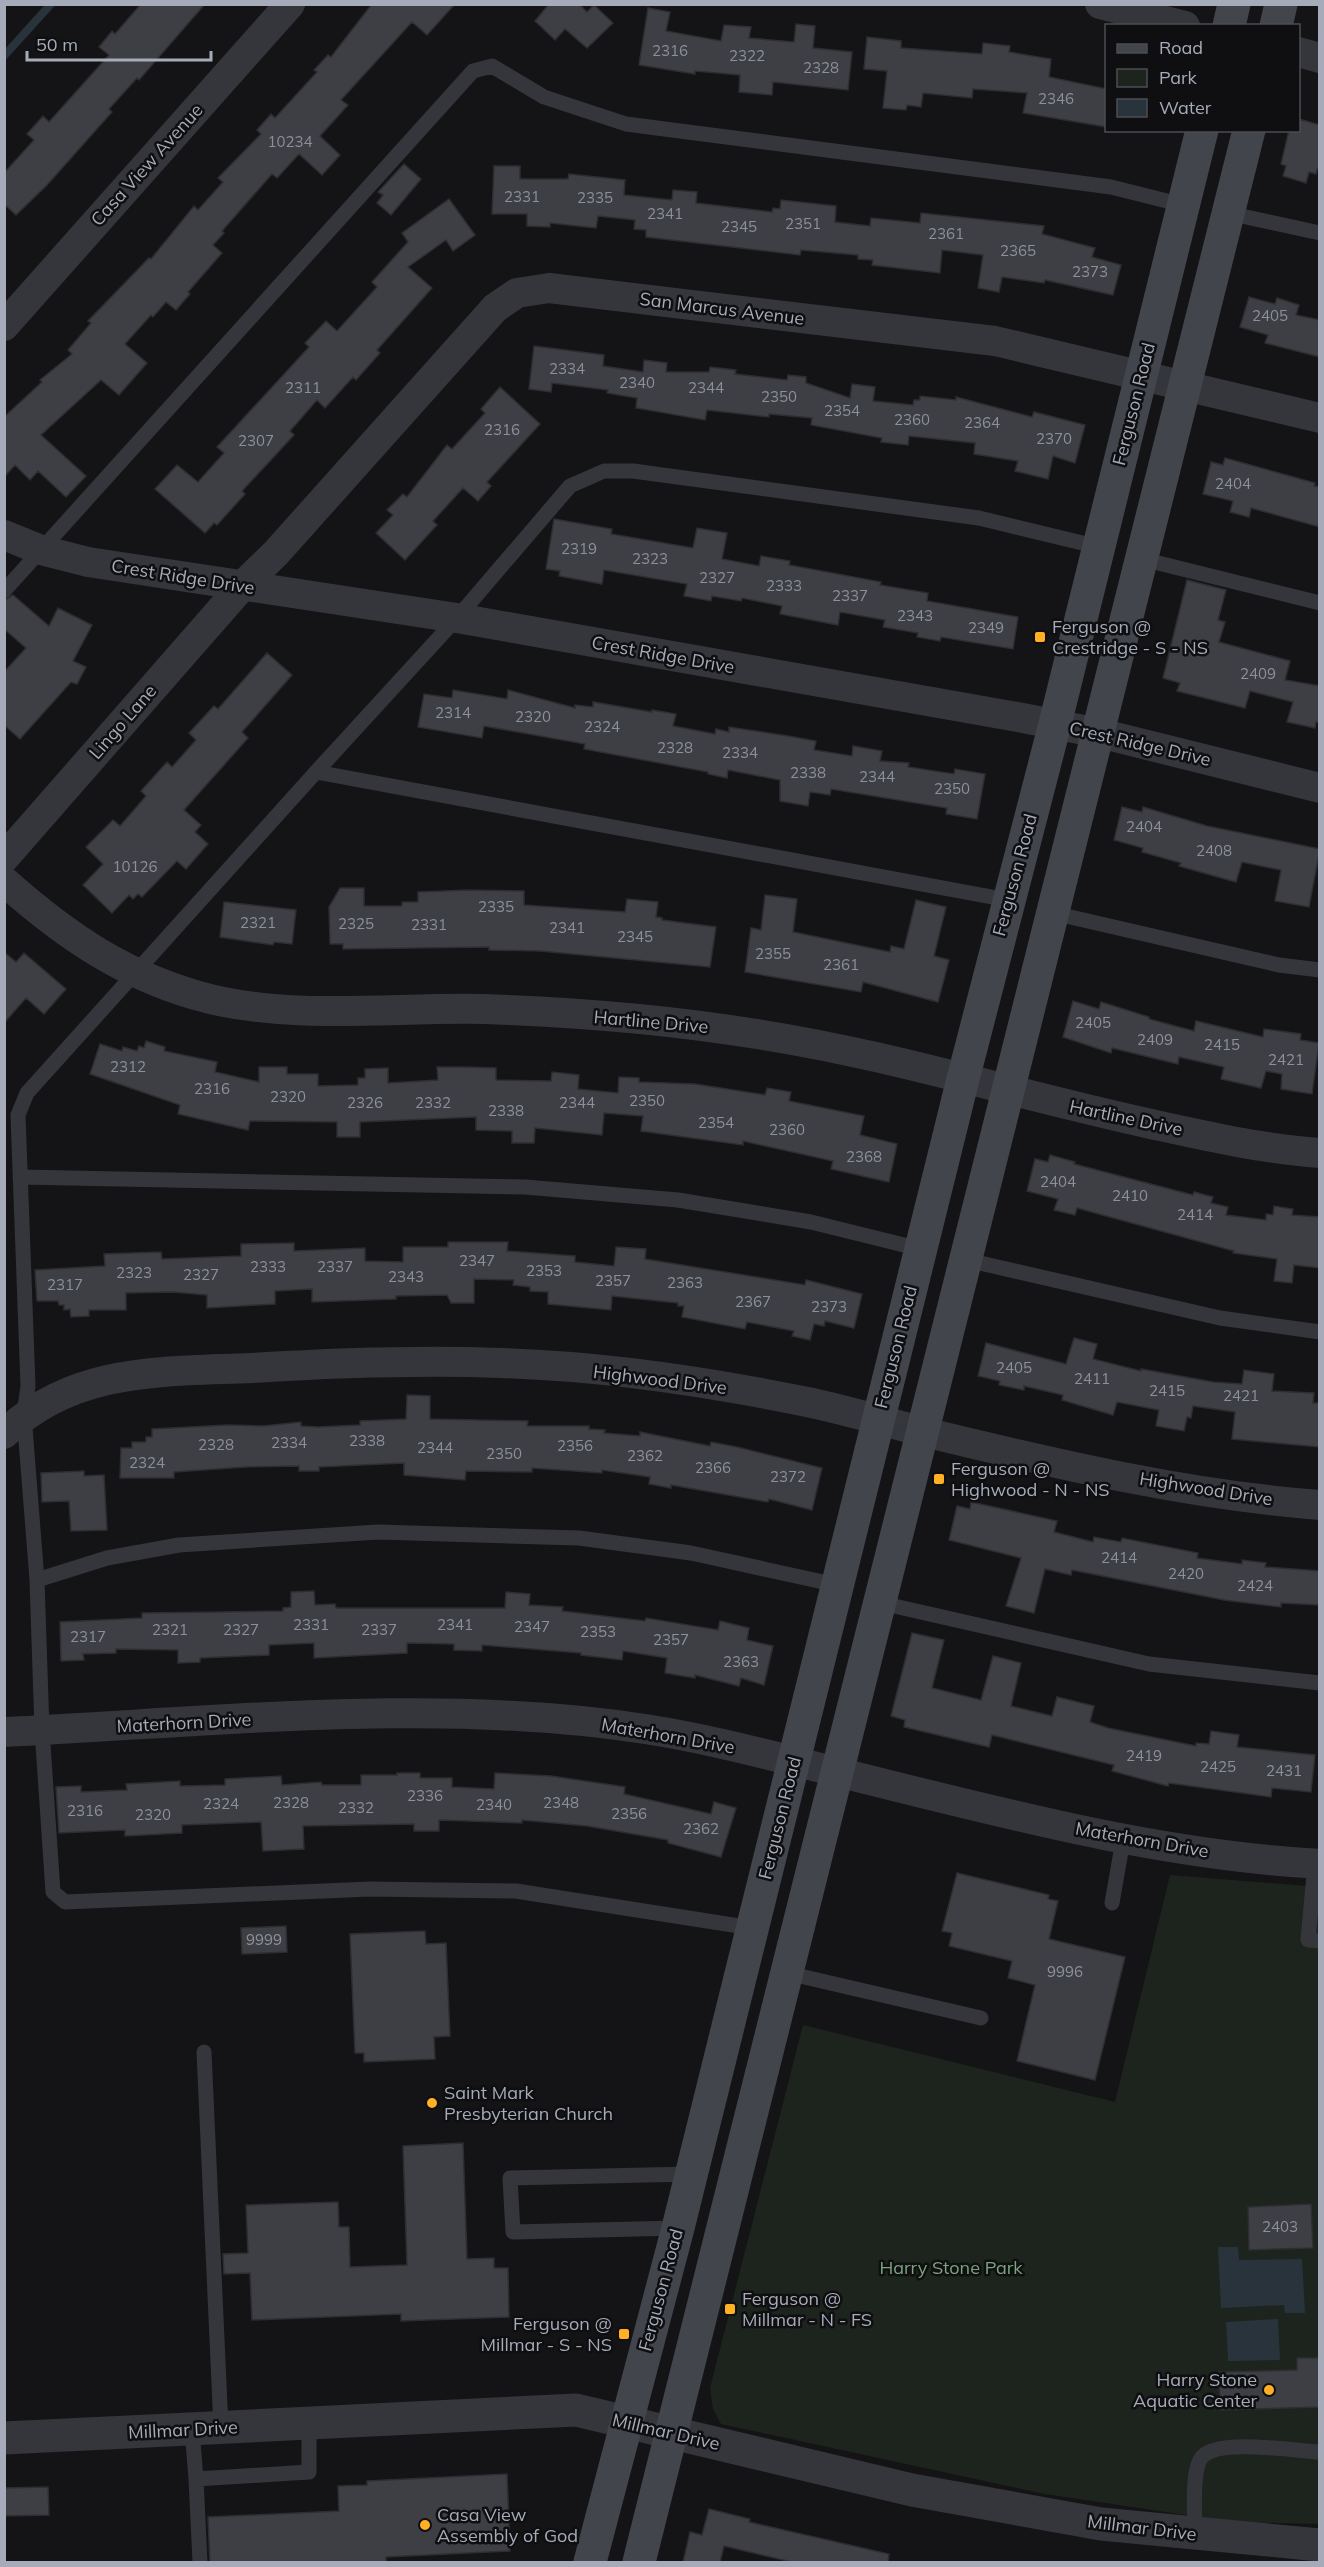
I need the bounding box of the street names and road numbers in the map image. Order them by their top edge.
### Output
street label: Casa View Avenue [86,99,208,231]
street label: San Marcus Avenue [639,287,806,330]
street label: Ferguson Road [1107,340,1160,468]
street label: Crest Ridge Drive [110,554,256,599]
street label: Crest Ridge Drive [590,631,736,678]
street label: Lingo Lane [84,680,161,764]
street label: Crest Ridge Drive [1067,716,1213,771]
street label: Ferguson Road [987,811,1042,939]
street label: Hartline Drive [593,1005,709,1038]
street label: Hartline Drive [1067,1094,1185,1141]
street label: Ferguson Road [869,1283,922,1411]
street label: Highwood Drive [592,1360,728,1399]
street label: Highwood Drive [1138,1467,1274,1510]
street label: Materhorn Drive [116,1707,252,1738]
street label: Materhorn Drive [600,1712,736,1759]
street label: Ferguson Road [753,1754,806,1882]
street label: Materhorn Drive [1074,1816,1210,1863]
street label: Ferguson Road [633,2226,688,2354]
street label: Millmar Drive [610,2408,722,2455]
street label: Millmar Drive [128,2415,238,2444]
street label: Millmar Drive [1086,2509,1198,2546]

